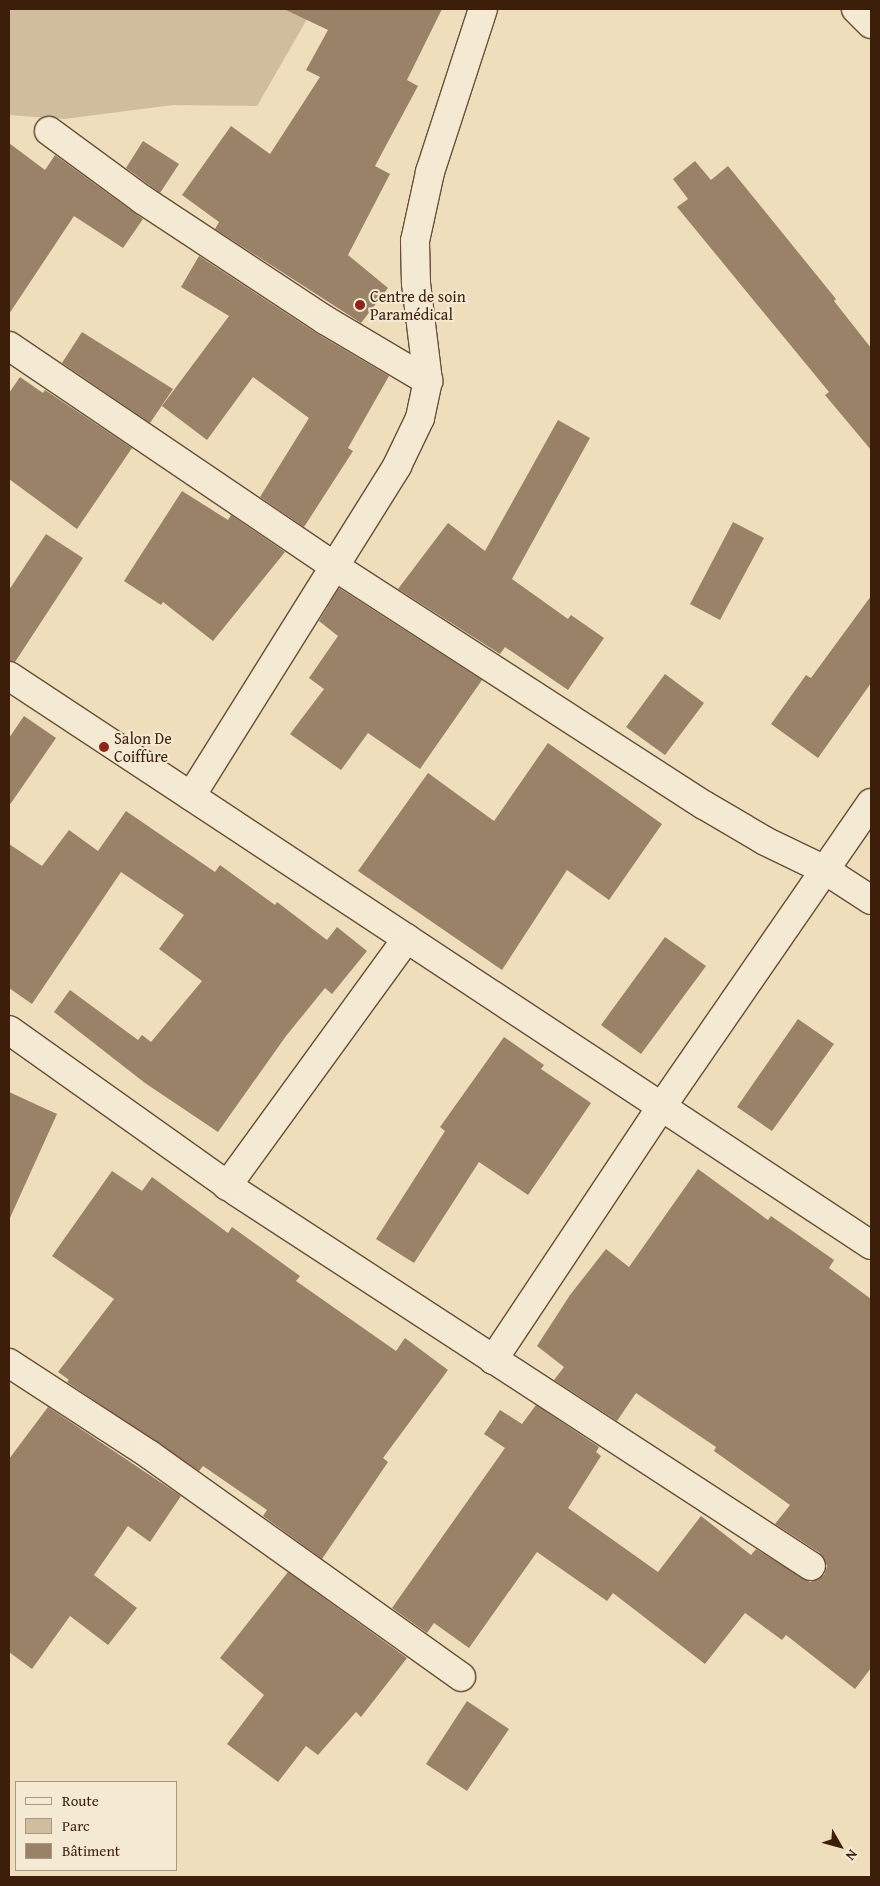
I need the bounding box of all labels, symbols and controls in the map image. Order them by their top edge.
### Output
place label: Centre de soin Paramédical [370,286,466,324]
marker: Centre de soin Paramédical [354,299,366,311]
place label: Salon De Coiffure [114,728,172,766]
marker: Salon De Coiffure [98,741,110,753]
legend [15,1781,178,1871]
text: Route [62,1790,99,1811]
text: Parc [62,1815,90,1836]
north arrow [815,1821,865,1871]
text: Bâtiment [62,1840,120,1861]
text: N [841,1845,863,1865]

